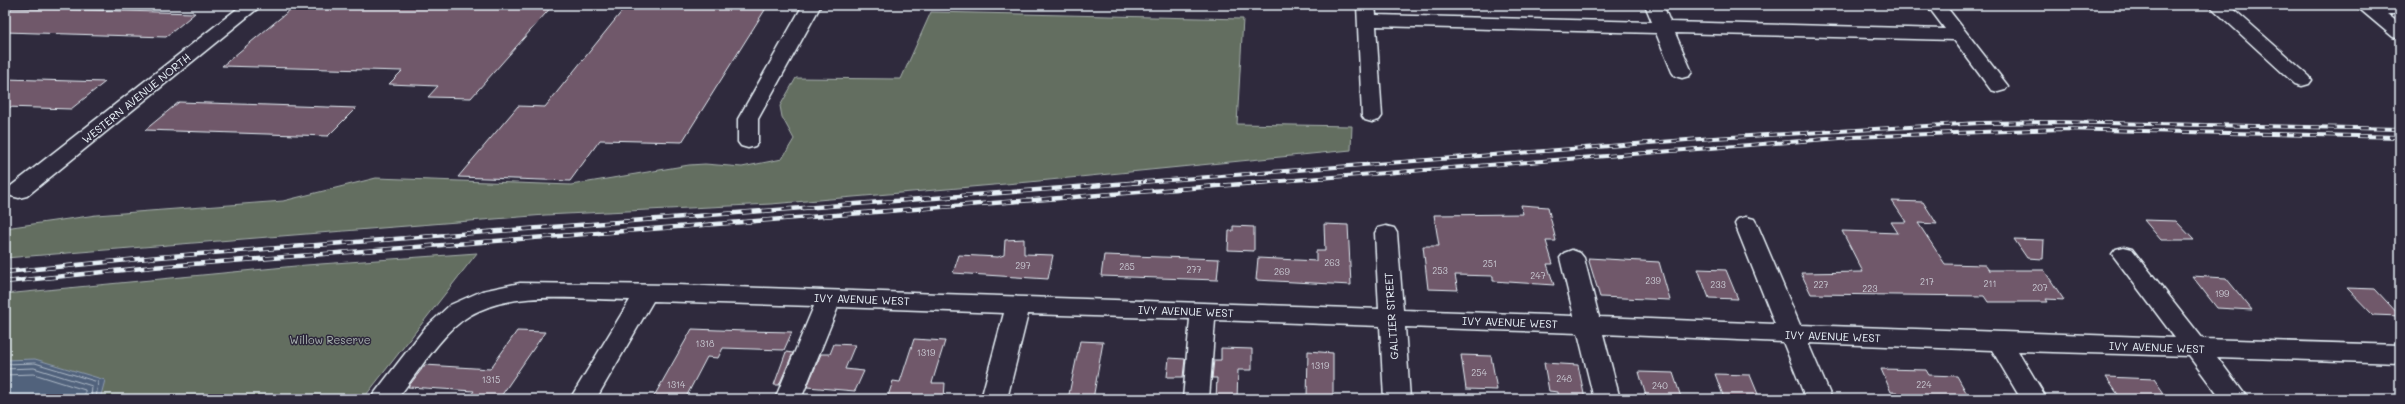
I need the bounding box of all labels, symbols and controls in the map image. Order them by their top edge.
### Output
street label: WESTERN AVENUE NORTH [79,49,194,147]
house number: 263 [1324,257,1340,268]
house number: 251 [1483,258,1497,269]
house number: 297 [1015,260,1031,271]
house number: 285 [1119,261,1135,272]
house number: 277 [1186,264,1202,275]
house number: 253 [1432,265,1448,276]
house number: 269 [1274,266,1291,277]
house number: 247 [1530,270,1546,281]
street label: GALTIER STREET [1380,272,1402,360]
house number: 239 [1645,275,1661,286]
house number: 217 [1920,276,1934,287]
house number: 211 [1983,278,1997,289]
house number: 233 [1710,279,1726,290]
house number: 227 [1813,279,1829,290]
house number: 207 [2032,282,2048,293]
house number: 223 [1862,283,1878,294]
house number: 199 [2215,288,2230,299]
street label: IVY AVENUE WEST [814,290,910,308]
street label: IVY AVENUE WEST [1138,302,1234,320]
street label: IVY AVENUE WEST [1462,313,1558,331]
street label: IVY AVENUE WEST [1785,327,1881,345]
park label: Willow Reserve [289,332,371,347]
house number: 1318 [696,338,715,349]
street label: IVY AVENUE WEST [2109,338,2205,356]
house number: 1319 [917,347,936,358]
house number: 1319 [1311,360,1330,371]
house number: 254 [1471,367,1487,378]
house number: 248 [1556,373,1572,384]
house number: 1315 [482,374,500,385]
house number: 1314 [667,379,686,390]
house number: 224 [1916,379,1932,390]
house number: 240 [1652,380,1668,391]

